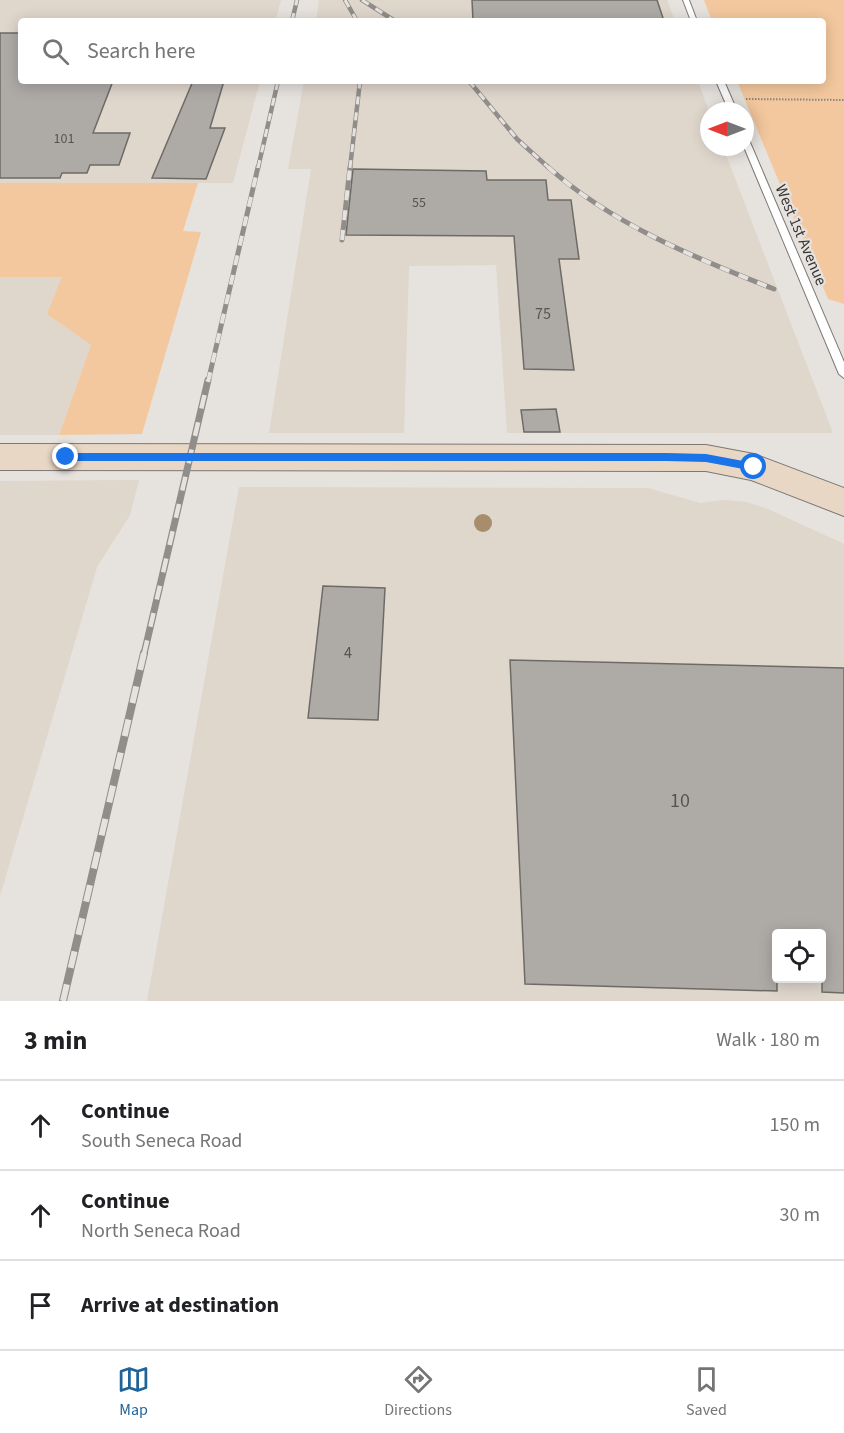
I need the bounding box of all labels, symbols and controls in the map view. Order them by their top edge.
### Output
search box [18,18,826,84]
icon: search [39,35,72,68]
text: Search here [87,35,195,67]
north arrow [700,102,754,156]
house number: 101 [54,129,74,149]
street label: West 1st Avenue [770,181,832,289]
house number: 55 [412,193,426,213]
house number: 75 [535,303,551,325]
route end [52,443,78,469]
route start [740,453,766,479]
house number: 4 [344,642,352,664]
house number: 10 [670,787,690,815]
map controls [772,929,826,983]
button: locate [772,929,826,983]
text: 3 min [24,1022,87,1059]
text: Walk · 180 m [716,1026,820,1054]
text: Continue [81,1095,170,1127]
icon: ahead [24,1109,57,1142]
text: 150 m [770,1111,820,1139]
text: South Seneca Road [81,1127,242,1155]
text: Continue [81,1185,170,1217]
icon: ahead [24,1199,57,1232]
text: 30 m [780,1201,820,1229]
text: North Seneca Road [81,1217,241,1245]
icon: arrive [24,1289,57,1322]
text: Arrive at destination [81,1289,279,1321]
tab: Map [117,1363,150,1421]
tab: Directions [384,1363,452,1421]
tab: Saved [686,1363,727,1421]

